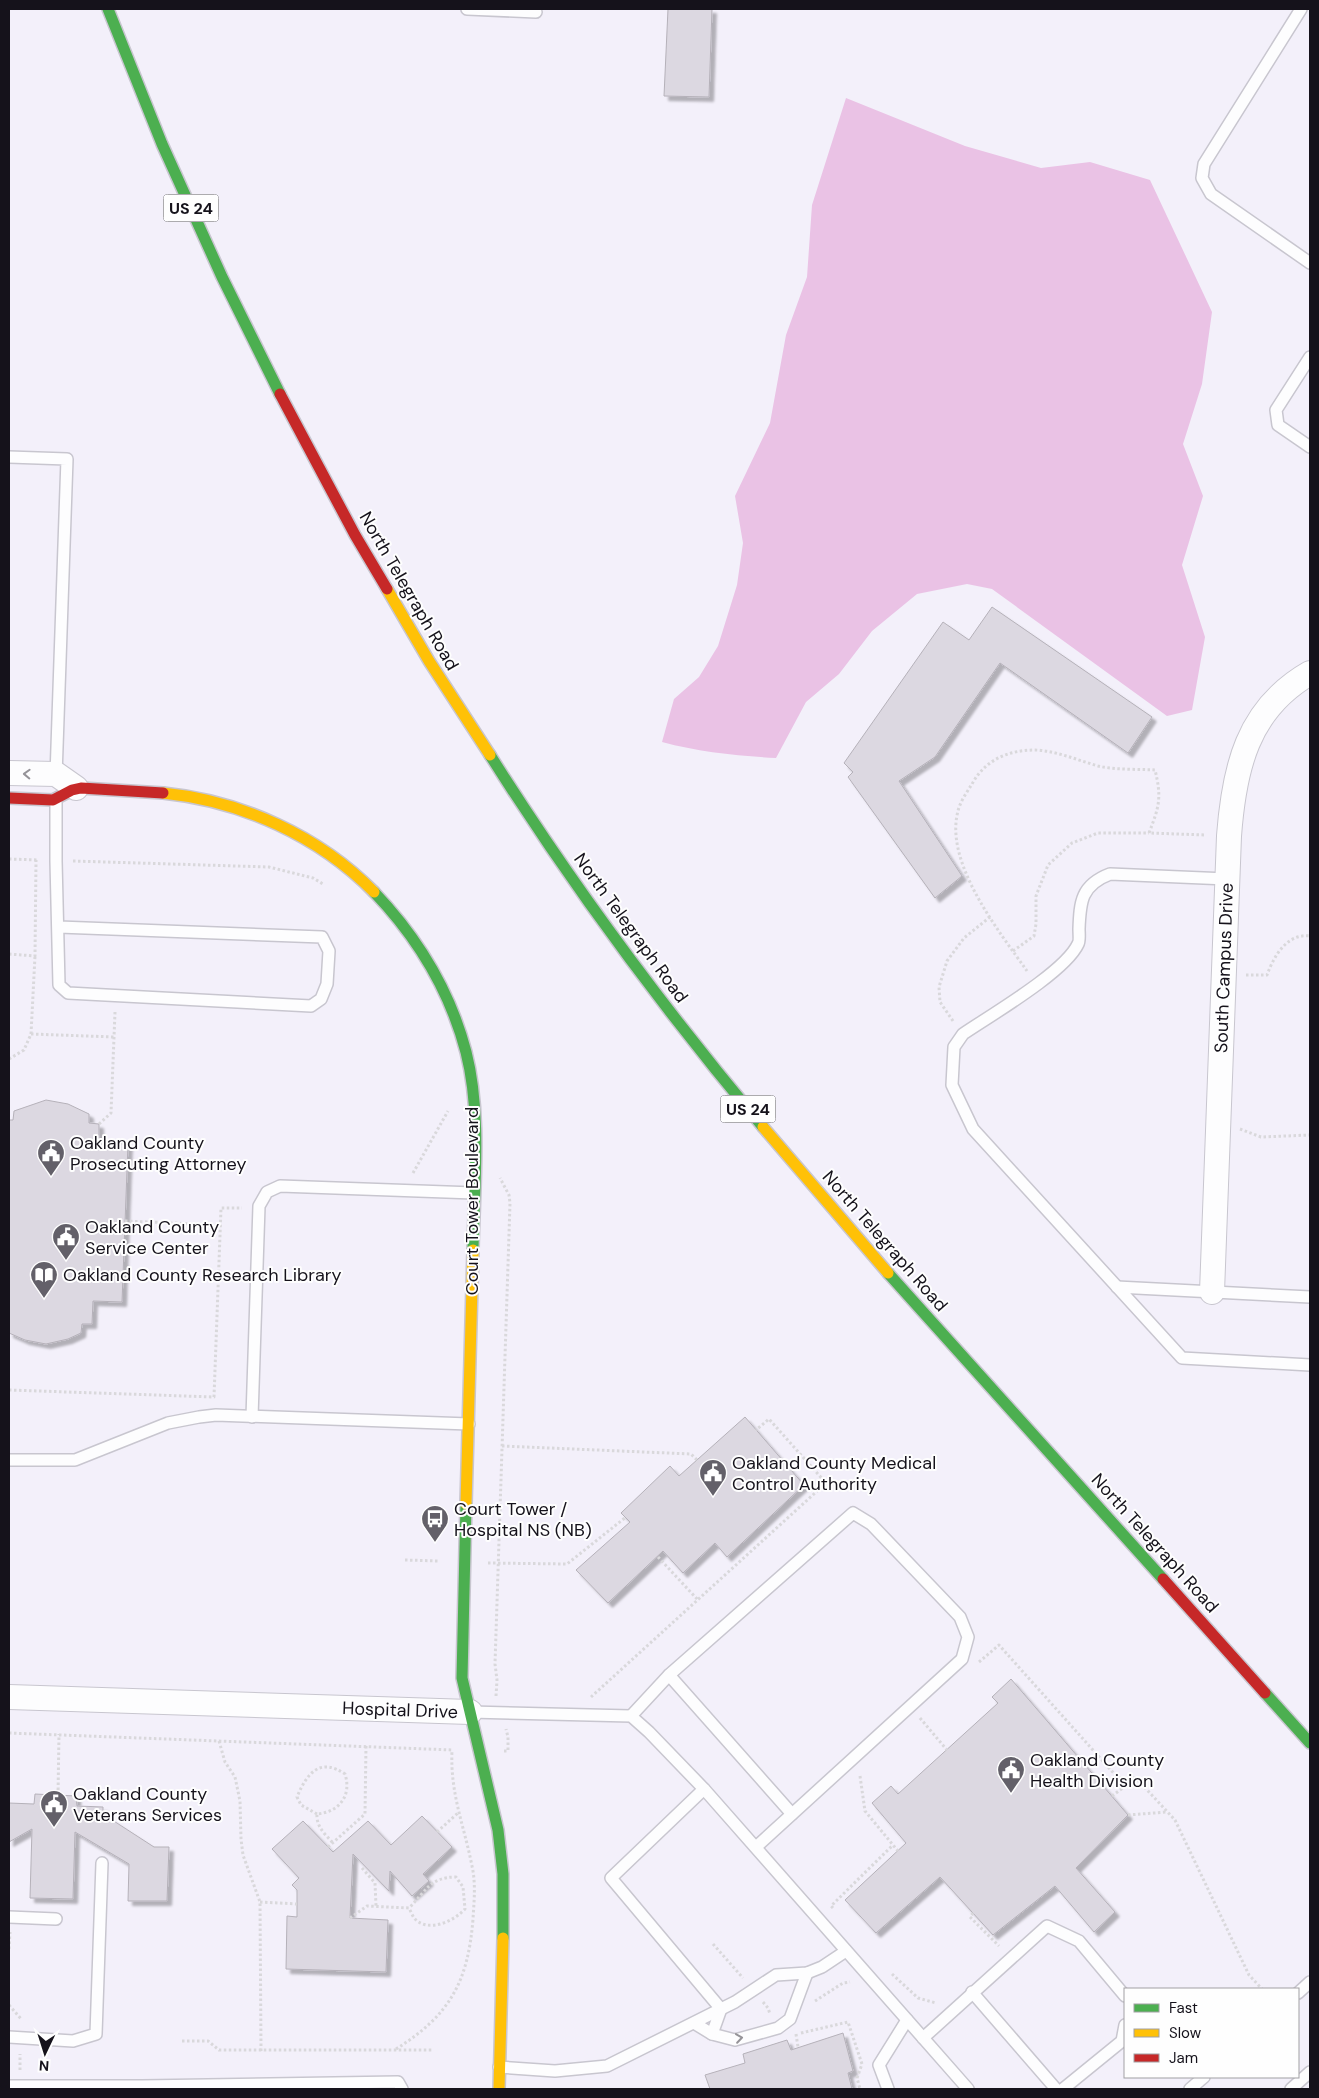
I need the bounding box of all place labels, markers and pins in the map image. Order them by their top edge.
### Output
place label: Oakland County Prosecuting Attorney [70,1131,246,1176]
public building icon: Oakland County Prosecuting Attorney [36,1138,66,1177]
place label: Oakland County Service Center [85,1215,219,1260]
public building icon: Oakland County Service Center [51,1222,81,1261]
library icon: Oakland County Research Library [29,1260,59,1299]
place label: Oakland County Research Library [63,1263,341,1287]
place label: Oakland County Medical Control Authority [732,1451,936,1496]
public building icon: Oakland County Medical Control Authority [698,1458,728,1497]
place label: Court Tower / Hospital NS (NB) [454,1497,592,1542]
bus stop icon: Court Tower / Hospital NS (NB) [420,1504,450,1543]
place label: Oakland County Health Division [1030,1748,1164,1793]
public building icon: Oakland County Health Division [996,1755,1026,1794]
place label: Oakland County Veterans Services [73,1782,222,1827]
public building icon: Oakland County Veterans Services [39,1789,69,1828]

